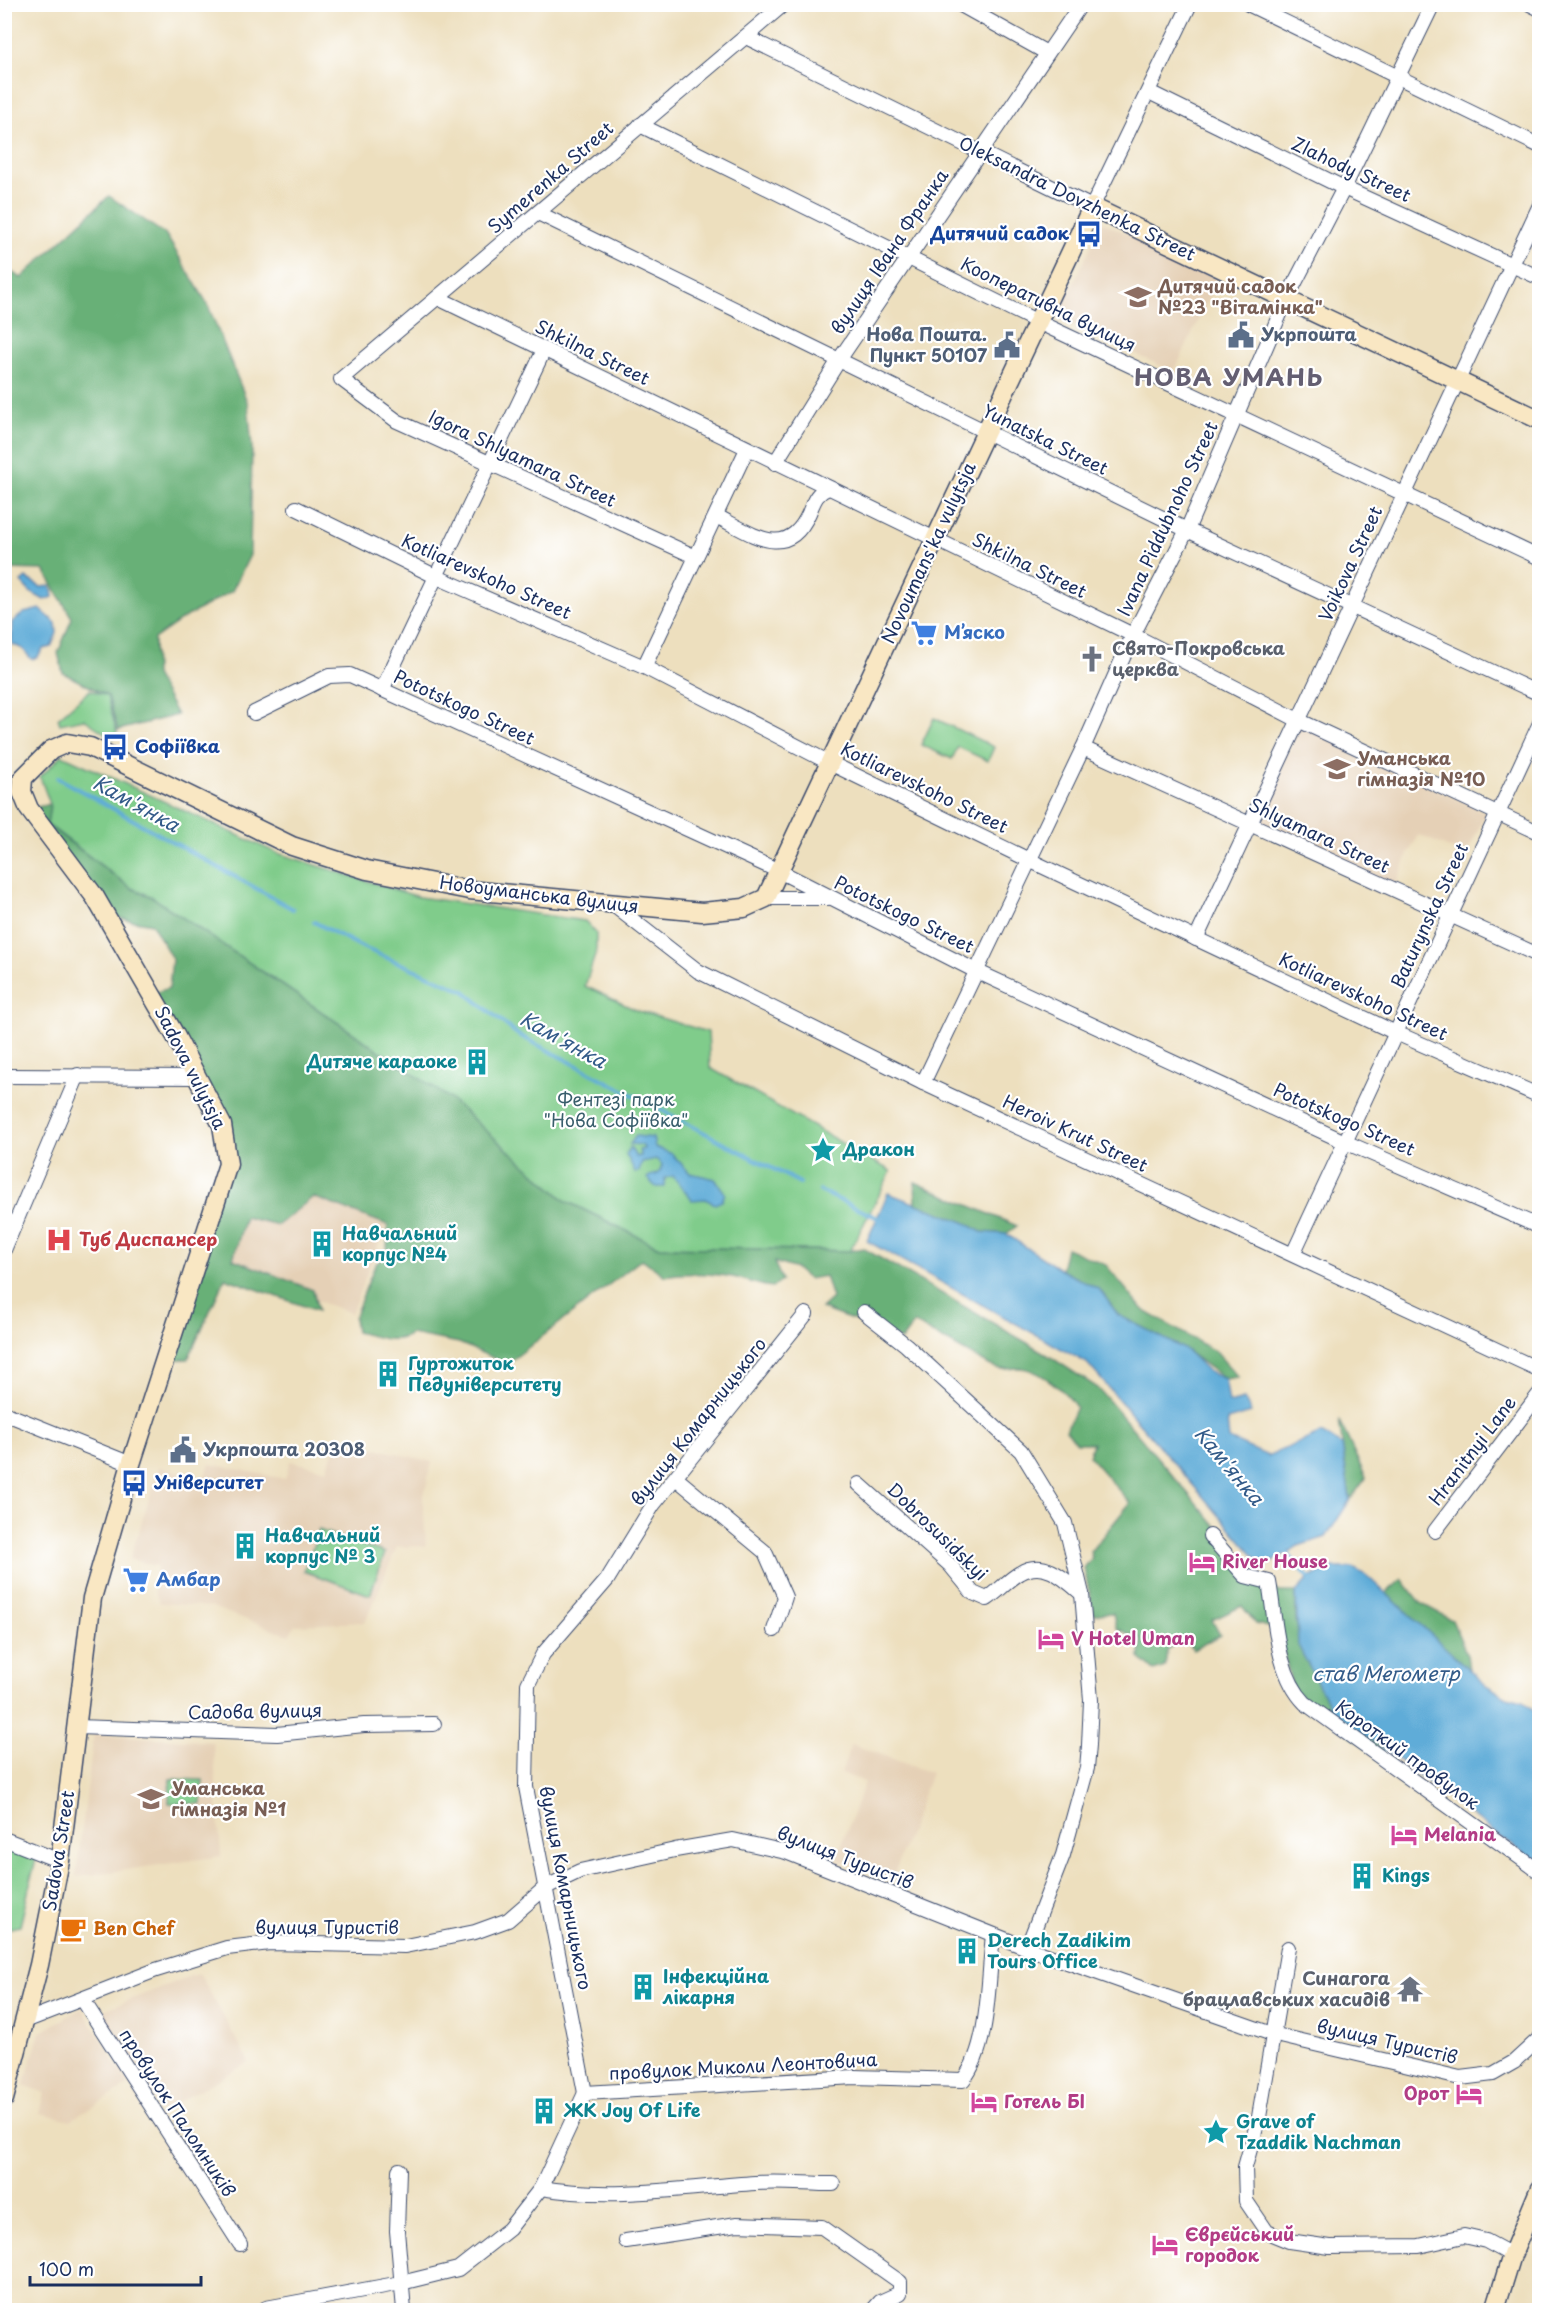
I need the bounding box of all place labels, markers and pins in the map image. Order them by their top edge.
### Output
place label: Дитячий садок [930,219,1070,246]
bus stop icon: Дитячий садок [1074,219,1104,249]
place label: Дитячий садок №23 "Вітамінка" [1157,272,1323,320]
school or university icon: Дитячий садок №23 "Вітамінка" [1123,282,1153,312]
place label: Нова Пошта. Пункт 50107 [866,320,988,368]
public building icon: Укрпошта [1226,320,1256,350]
place label: Укрпошта [1260,320,1357,347]
public building icon: Нова Пошта. Пункт 50107 [992,330,1022,360]
supermarket icon: Мʼяско [909,618,939,648]
place label: Мʼяско [944,618,1005,645]
place label: Свято-Покровська церква [1112,634,1285,682]
church icon: Свято-Покровська церква [1077,644,1107,674]
bus stop icon: Софіївка [100,732,130,762]
place label: Софіївка [135,732,220,759]
place label: Уманська гімназія №10 [1357,744,1485,792]
school or university icon: Уманська гімназія №10 [1322,754,1352,784]
place label: Дитяче караоке [306,1047,457,1074]
building icon: Дитяче караоке [462,1047,492,1077]
place icon: Дракон [808,1135,838,1165]
place label: Дракон [842,1135,915,1162]
place label: Навчальний корпус №4 [342,1219,457,1267]
hospital icon: Туб Диспансер [44,1225,74,1255]
place label: Туб Диспансер [79,1225,217,1252]
building icon: Навчальний корпус №4 [307,1229,337,1259]
place label: Гуртожиток Педуніверситету [408,1349,562,1397]
building icon: Гуртожиток Педуніверситету [373,1359,403,1389]
public building icon: Укрпошта 20308 [168,1435,198,1465]
place label: Укрпошта 20308 [202,1435,365,1462]
bus stop icon: Університет [119,1468,149,1498]
place label: Університет [153,1468,264,1495]
place label: Навчальний корпус № 3 [265,1521,380,1569]
building icon: Навчальний корпус № 3 [230,1531,260,1561]
hotel icon: River House [1187,1547,1217,1577]
place label: River House [1222,1547,1328,1574]
supermarket icon: Амбар [121,1565,151,1595]
place label: Амбар [156,1565,220,1592]
hotel icon: V Hotel Uman [1036,1624,1066,1654]
place label: V Hotel Uman [1071,1624,1195,1651]
place label: Уманська гімназія №1 [171,1774,286,1822]
school or university icon: Уманська гімназія №1 [136,1784,166,1814]
hotel icon: Melania [1389,1820,1419,1850]
place label: Melania [1424,1820,1497,1847]
building icon: Kings [1347,1861,1377,1891]
place label: Kings [1382,1861,1430,1888]
cafe icon: Ben Chef [58,1914,88,1944]
place label: Ben Chef [93,1914,176,1941]
place label: Derech Zadikim Tours Office [987,1926,1131,1974]
building icon: Derech Zadikim Tours Office [952,1936,982,1966]
place label: Інфекційна лікарня [662,1962,769,2010]
place label: Синагога брацлавських хасидів [1183,1964,1390,2012]
building icon: Інфекційна лікарня [628,1972,658,2002]
temple icon: Синагога брацлавських хасидів [1395,1974,1425,2004]
place label: Орот [1404,2079,1450,2106]
hotel icon: Орот [1454,2079,1484,2109]
hotel icon: Готель БІ [969,2087,999,2117]
place label: Готель БІ [1004,2087,1085,2114]
building icon: ЖК Joy Of Life [529,2096,559,2126]
place label: ЖК Joy Of Life [563,2096,701,2123]
place label: Grave of Tzaddik Nachman [1236,2107,1401,2155]
place icon: Grave of Tzaddik Nachman [1201,2117,1231,2147]
place label: Єврєйський городок [1185,2220,1294,2268]
hotel icon: Єврєйський городок [1150,2230,1180,2260]

